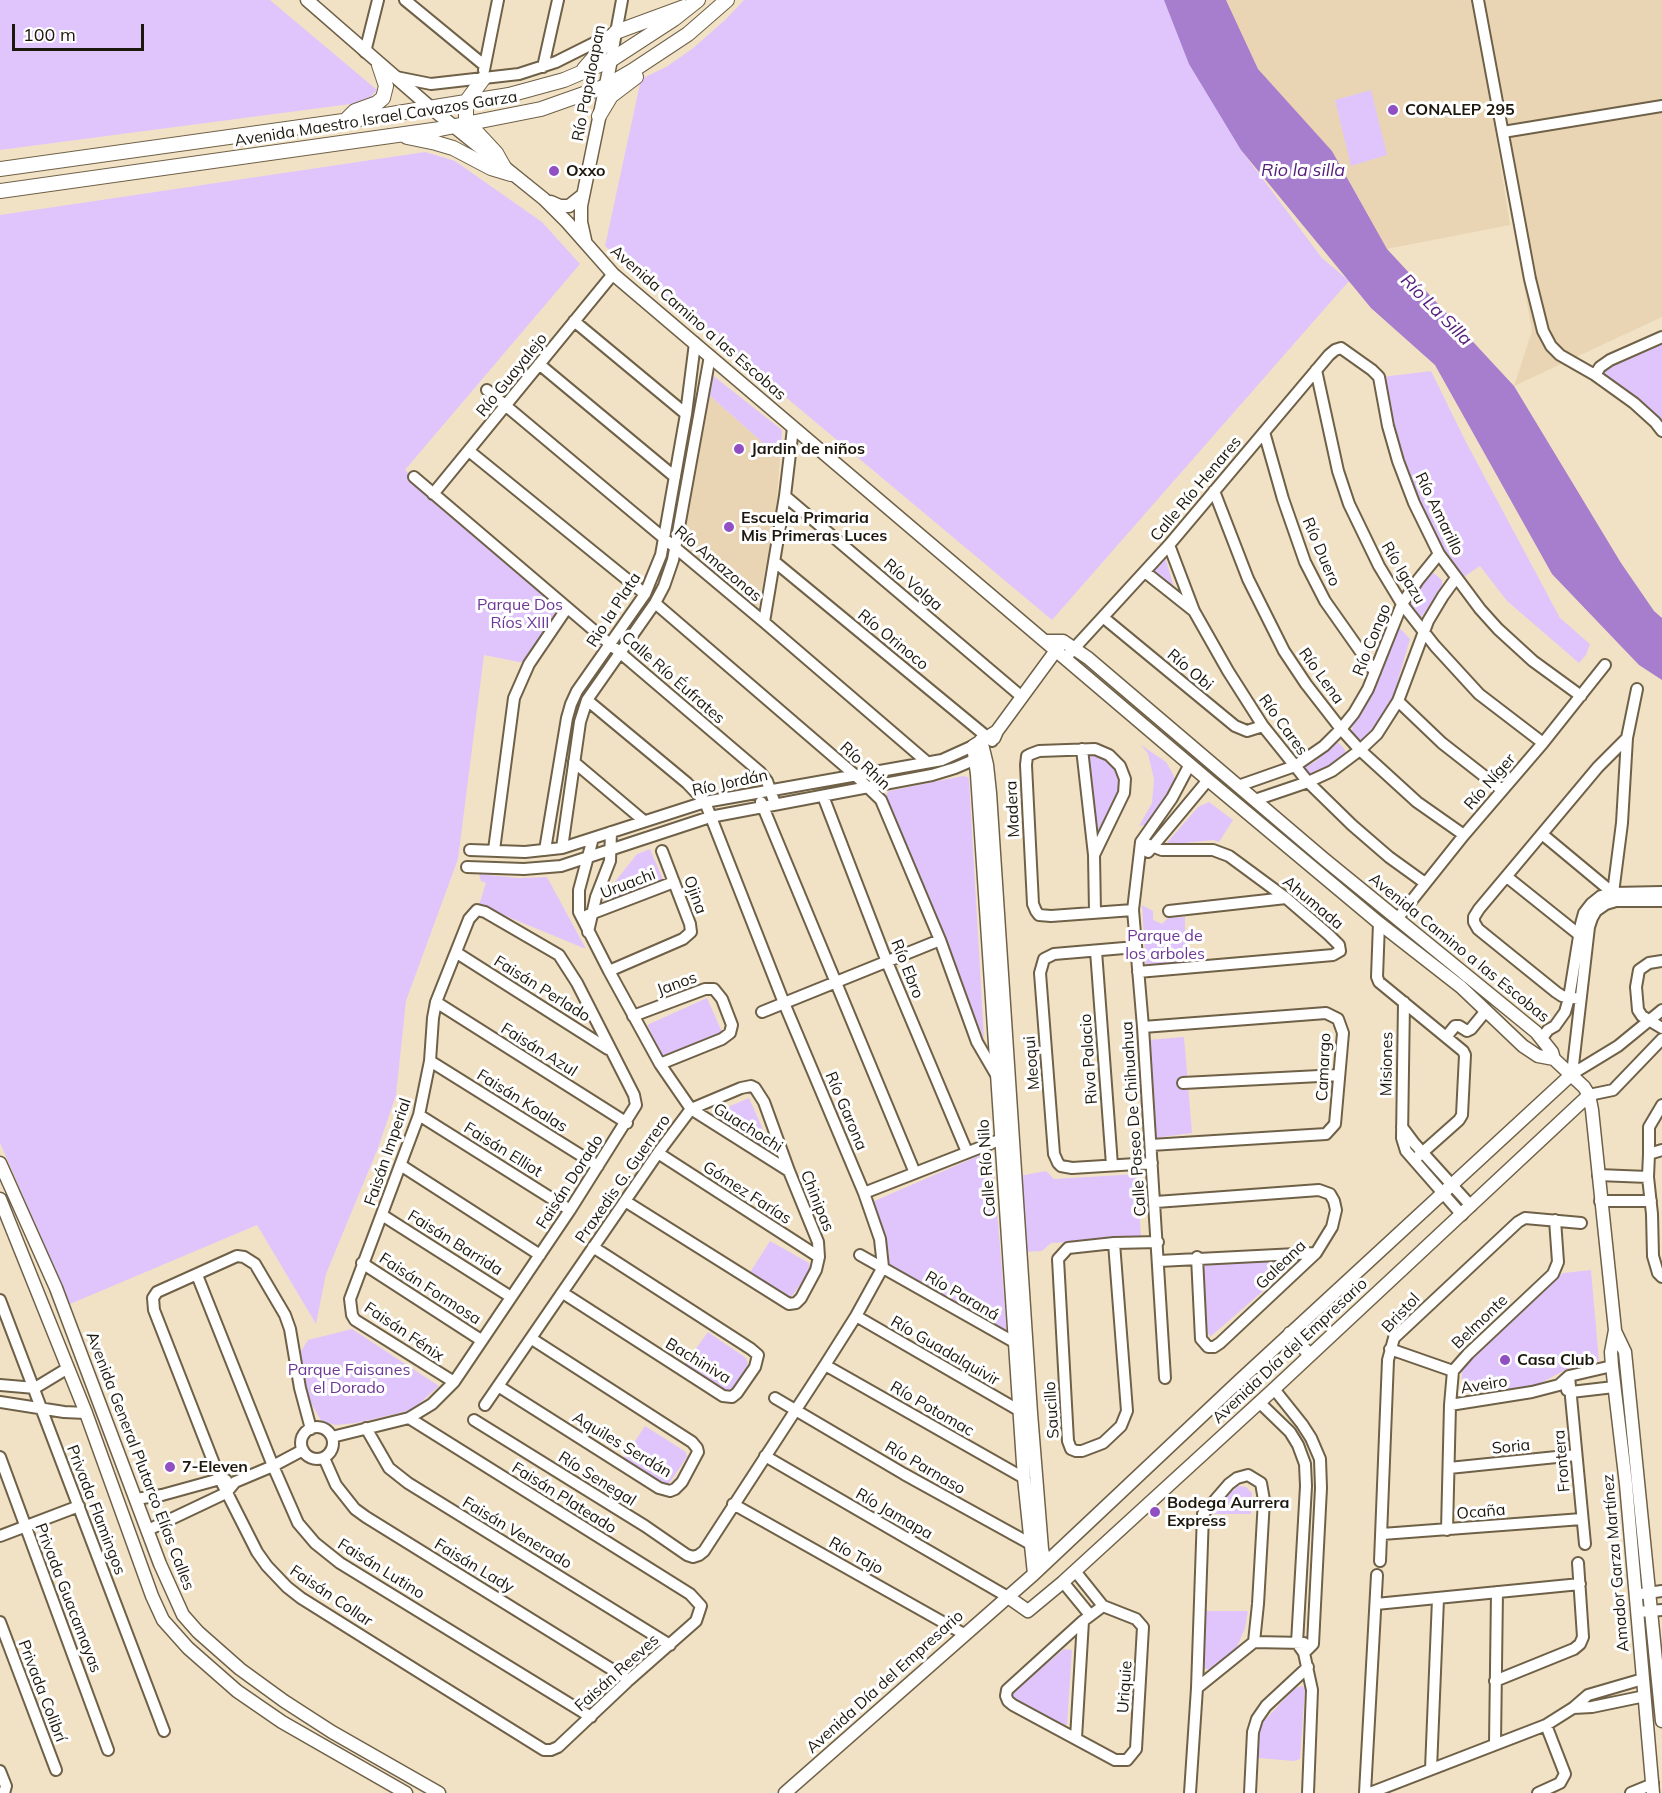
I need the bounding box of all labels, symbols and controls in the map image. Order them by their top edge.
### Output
scale bar [15,12,147,50]
text: 100 m [23,23,76,46]
street label: Río Papaloapan [568,23,610,143]
street label: Avenida Maestro Israel Cavazos Garza [233,87,519,151]
place label: CONALEP 295 [1405,100,1515,120]
marker: CONALEP 295 [1386,103,1400,117]
water label: Rio la silla [1261,160,1345,182]
place label: Oxxo [566,161,605,181]
marker: Oxxo [547,164,561,178]
street label: Avenida Camino a las Escobas [606,242,790,404]
water label: Río La Silla [1396,270,1476,350]
street label: Río Guayalejo [472,329,552,421]
street label: Calle Río Henares [1146,433,1246,545]
place label: Jardin de niños [751,439,865,459]
marker: Jardin de niños [732,442,746,456]
street label: Río Amarillo [1411,469,1467,559]
place label: Escuela Primaria Mis Primeras Luces [741,508,887,546]
street label: Río Duero [1298,515,1344,589]
marker: Escuela Primaria Mis Primeras Luces [722,520,736,534]
street label: Río Amazonas [671,522,765,606]
street label: Río Igazu [1377,538,1429,608]
street label: Río Volga [880,555,946,615]
street label: Rio la Plata [583,569,645,651]
park label: Parque Dos Ríos XIII [477,595,563,633]
street label: Río Congo [1349,601,1395,679]
street label: Río Orinoco [854,606,932,674]
street label: Calle Río Éufrates [617,628,729,728]
street label: Río Lena [1294,644,1348,708]
street label: Río Obi [1163,645,1217,695]
street label: Río Cares [1254,691,1312,759]
street label: Río Rhin [836,738,894,794]
street label: Río Níger [1460,750,1520,814]
street label: Río Jordán [690,766,770,800]
street label: Madera [1002,780,1024,838]
street label: Uruachi [598,865,658,903]
street label: Avenida Camino a las Escobas [1365,869,1553,1027]
street label: Ahumada [1279,872,1347,934]
street label: Ojina [679,873,711,917]
park label: Parque de los arboles [1125,926,1205,964]
street label: Río Ebro [886,937,928,1001]
street label: Faisán Perlado [490,952,594,1026]
street label: Janos [654,968,700,1000]
street label: Riva Palacio [1076,1013,1102,1105]
street label: Faisán Azul [497,1019,581,1081]
street label: Calle Paseo De Chihuahua [1118,1021,1150,1217]
street label: Camargo [1313,1032,1335,1102]
street label: Misiones [1377,1032,1397,1096]
street label: Meoqui [1020,1035,1044,1091]
street label: Faisán Koalas [473,1066,571,1136]
street label: Río Garona [821,1069,871,1153]
street label: Faisán Imperial [361,1096,415,1208]
street label: Guachochi [710,1099,786,1157]
street label: Praxedis G. Guerrero [571,1111,675,1247]
street label: Faisán Elliot [460,1118,546,1182]
street label: Calle Río Nilo [974,1119,1000,1217]
street label: Faisán Dorado [532,1131,608,1233]
street label: Gómez Farías [699,1157,795,1229]
street label: Chinipas [796,1168,838,1234]
street label: Faisán Barrida [404,1206,506,1280]
street label: Galeana [1252,1236,1310,1294]
street label: Faisán Formosa [375,1249,485,1329]
street label: Río Paraná [922,1267,1002,1325]
street label: Avenida Día del Empresario [1209,1274,1371,1428]
street label: Bristol [1378,1289,1424,1337]
street label: Belmonte [1448,1291,1512,1353]
street label: Faisán Fénix [360,1298,448,1366]
street label: Río Guadalquivir [887,1312,1003,1390]
street label: Avenida General Plutarco Elías Calles [82,1329,198,1593]
street label: Bachiniva [662,1334,734,1388]
place label: Casa Club [1517,1350,1595,1370]
marker: Casa Club [1498,1353,1512,1367]
park label: Parque Faisanes el Dorado [288,1360,410,1398]
street label: Aveiro [1459,1372,1509,1398]
street label: Río Potomac [887,1377,977,1441]
street label: Saucillo [1040,1381,1064,1439]
street label: Aquiles Serdán [569,1408,675,1482]
street label: Frontera [1550,1429,1574,1493]
street label: Soria [1491,1435,1531,1459]
street label: Río Parnaso [881,1437,969,1499]
street label: Privada Flamingos [62,1442,130,1578]
street label: Río Senegal [555,1448,639,1510]
place label: 7-Eleven [182,1457,248,1477]
street label: Faisán Plateado [508,1458,620,1538]
marker: 7-Eleven [163,1460,177,1474]
street label: Amador Garza Martínez [1599,1473,1633,1653]
street label: Río Jamapa [852,1484,936,1544]
street label: Faisán Venerado [459,1493,575,1573]
place label: Bodega Aurrera Express [1167,1493,1289,1531]
street label: Ocaña [1456,1500,1506,1524]
marker: Bodega Aurrera Express [1148,1505,1162,1519]
street label: Privada Guacamayas [31,1521,105,1675]
street label: Río Tajo [825,1533,887,1579]
street label: Faisán Lutino [334,1535,428,1603]
street label: Faisán Lady [431,1535,517,1597]
street label: Faisán Collar [286,1561,376,1631]
street label: Avenida Día del Empresario [803,1606,967,1758]
street label: Faisán Reeves [571,1630,663,1716]
street label: Privada Colibrí [14,1637,70,1745]
street label: Uriquie [1114,1660,1136,1714]

